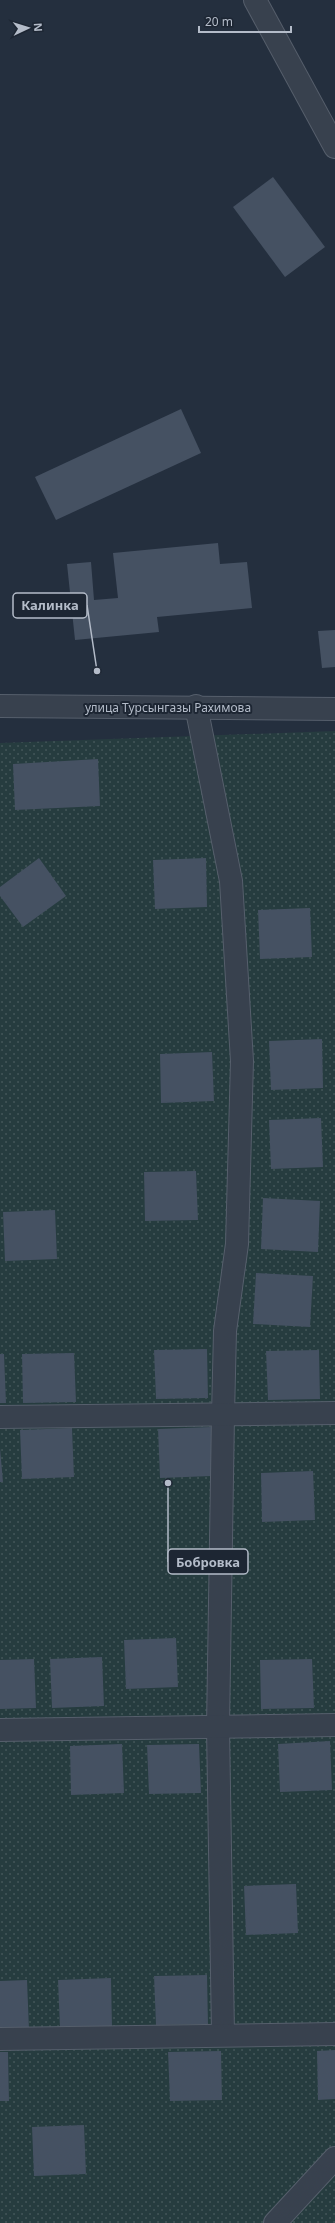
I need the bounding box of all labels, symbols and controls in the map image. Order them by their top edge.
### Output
north arrow [8,8,48,48]
scale bar [199,8,291,34]
text: 20 m [205,13,233,30]
text: N [31,22,46,32]
callout: Калинка [13,593,87,618]
text: Калинка [21,596,79,614]
street label: улица Турсынгазы Рахимова [85,699,251,716]
callout: Бобровка [168,1549,248,1574]
text: Бобровка [176,1553,240,1571]

